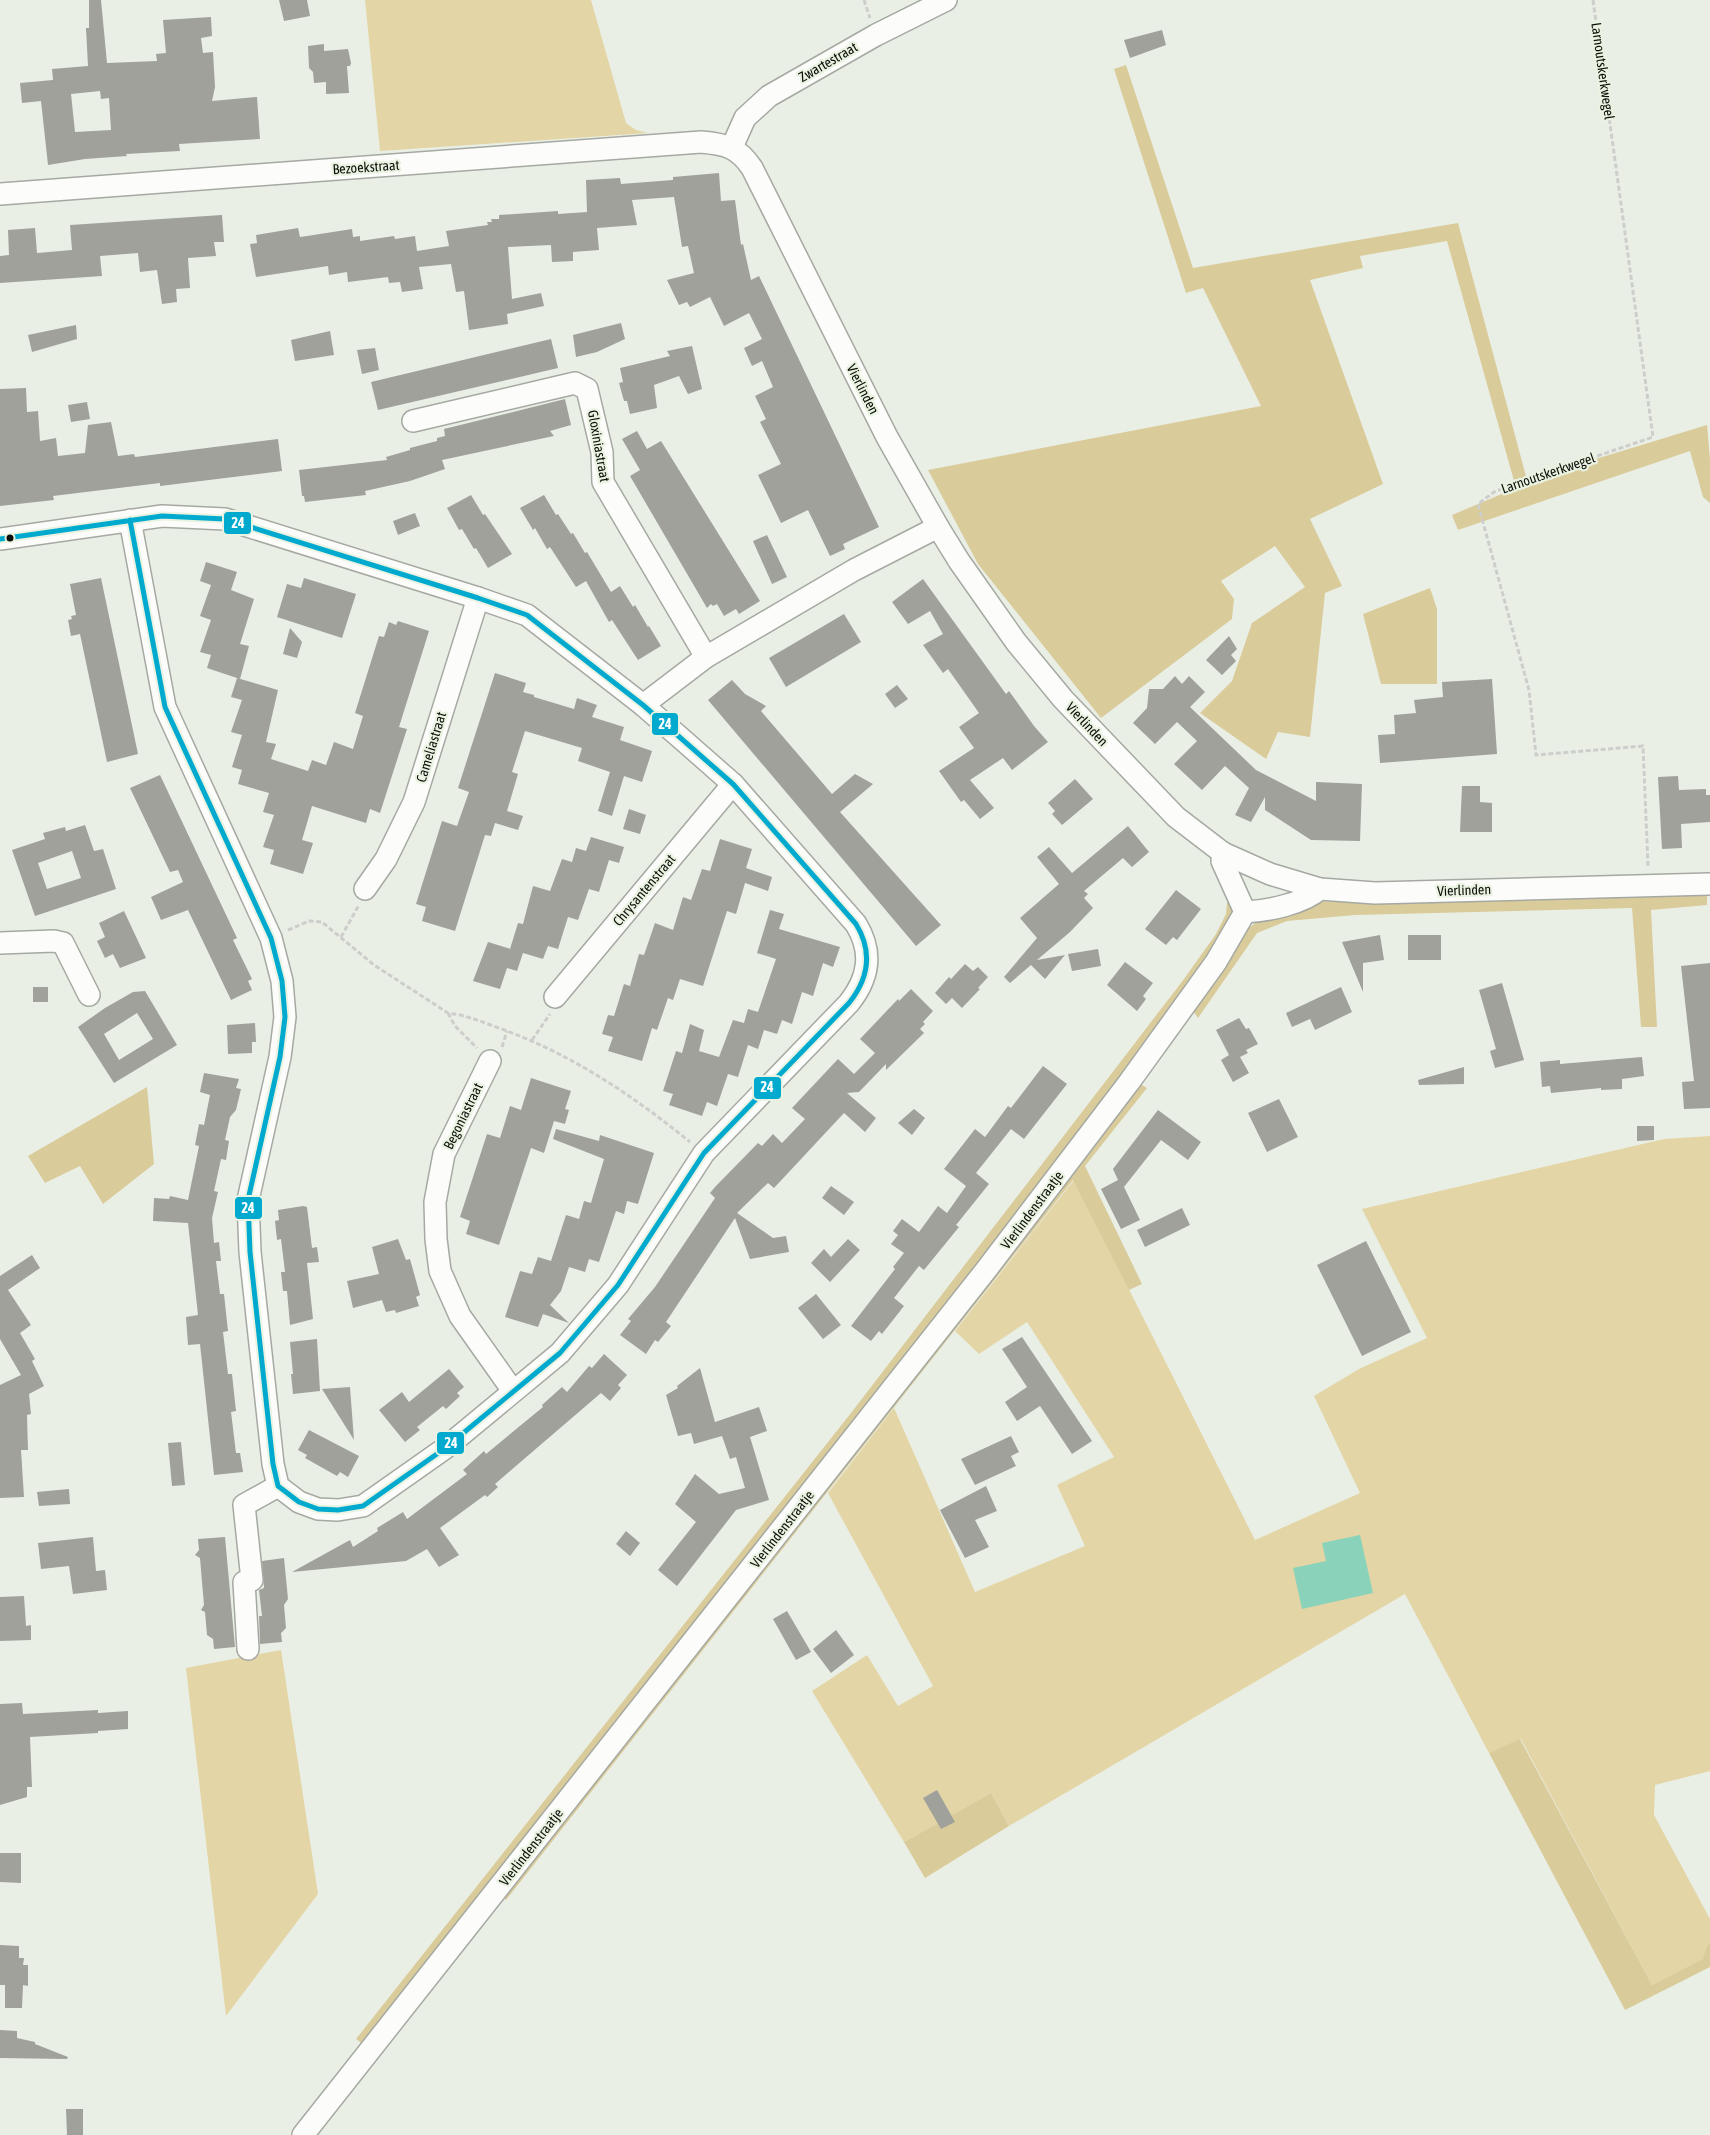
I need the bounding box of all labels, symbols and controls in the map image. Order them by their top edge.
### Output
street label: Larnoutskerkwegel [1588,21,1618,121]
street label: Zwartestraat [796,39,860,85]
street label: Bezoekstraat [332,157,400,177]
street label: Vierlinden [844,361,882,417]
street label: Gloxiniastraat [585,409,613,483]
street label: Larnoutskerkwegel [1499,449,1597,497]
line badge: 24 [223,511,252,535]
text: 24 [231,515,245,531]
unlabelled marker [5,533,15,543]
street label: Vierlinden [1063,699,1111,749]
street label: Cameliastraat [413,710,449,784]
line badge: 24 [651,712,679,736]
text: 24 [658,716,672,732]
street label: Chrysantenstraat [610,851,678,929]
street label: Vierlinden [1437,881,1491,899]
line badge: 24 [753,1076,782,1100]
text: 24 [760,1079,774,1095]
street label: Begoniastraat [440,1080,486,1152]
street label: Vierlindenstraatje [997,1168,1067,1252]
line badge: 24 [234,1196,263,1220]
text: 24 [241,1200,255,1216]
line badge: 24 [436,1431,465,1455]
text: 24 [444,1435,458,1451]
street label: Vierlindenstraatje [747,1487,817,1571]
street label: Vierlindenstraatje [496,1805,566,1889]

